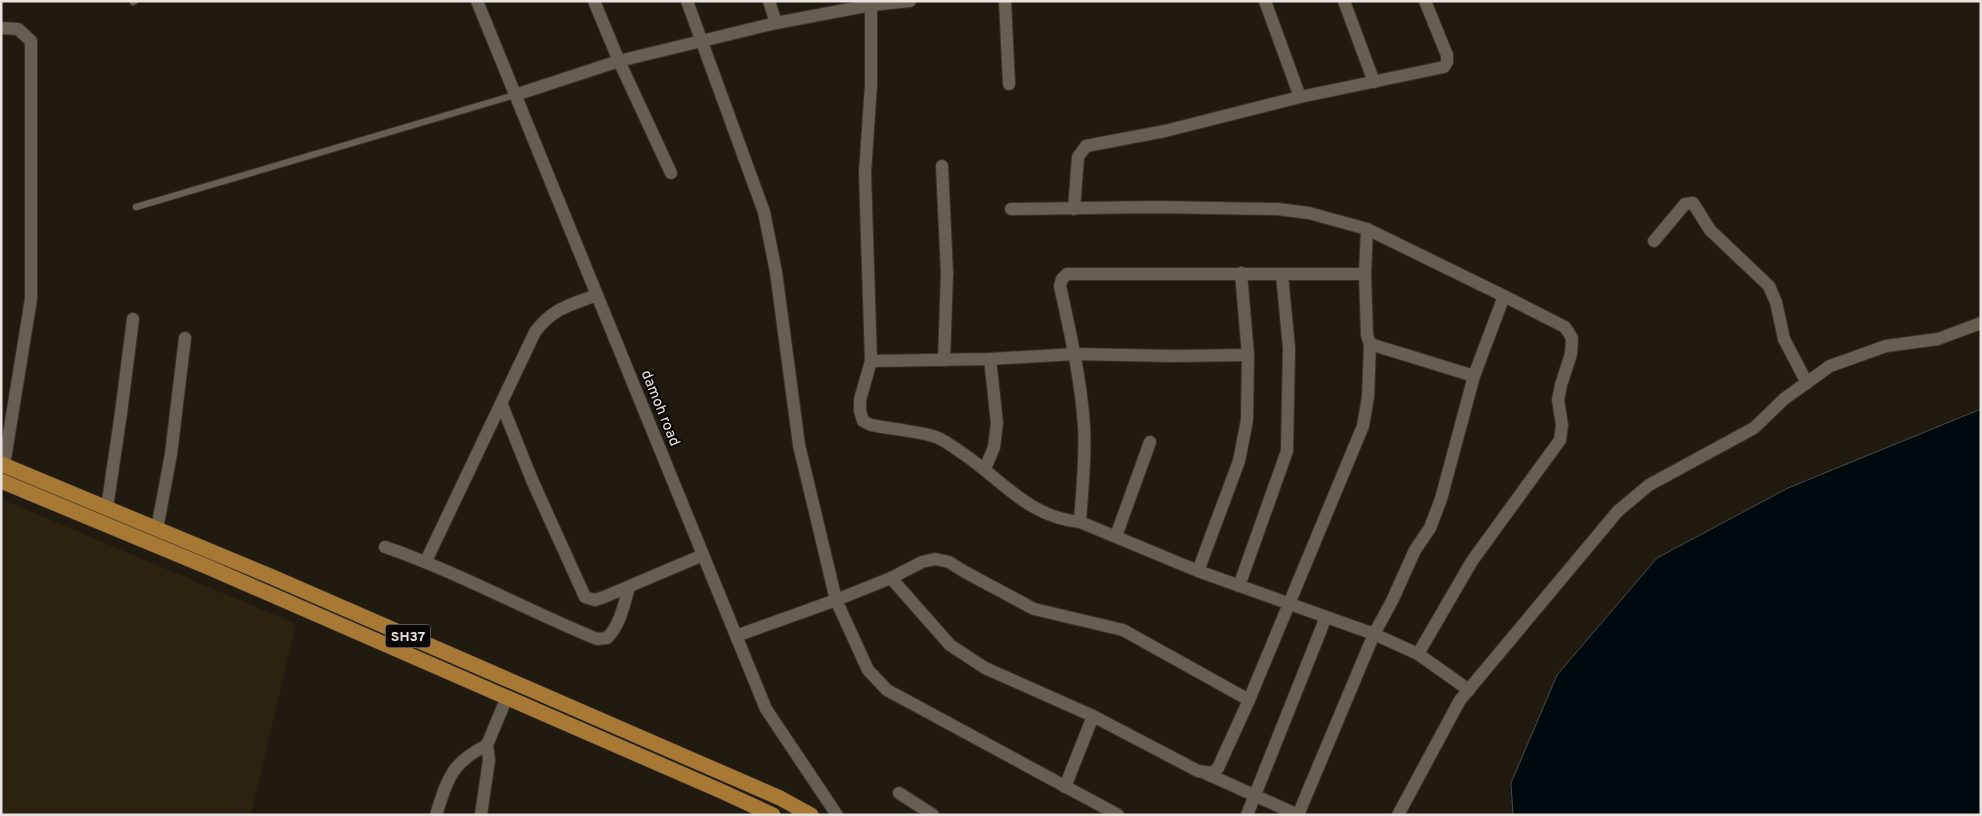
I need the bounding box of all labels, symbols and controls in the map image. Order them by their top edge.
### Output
street label: damoh road [636,368,683,449]
road number: SH37 [386,624,430,648]

